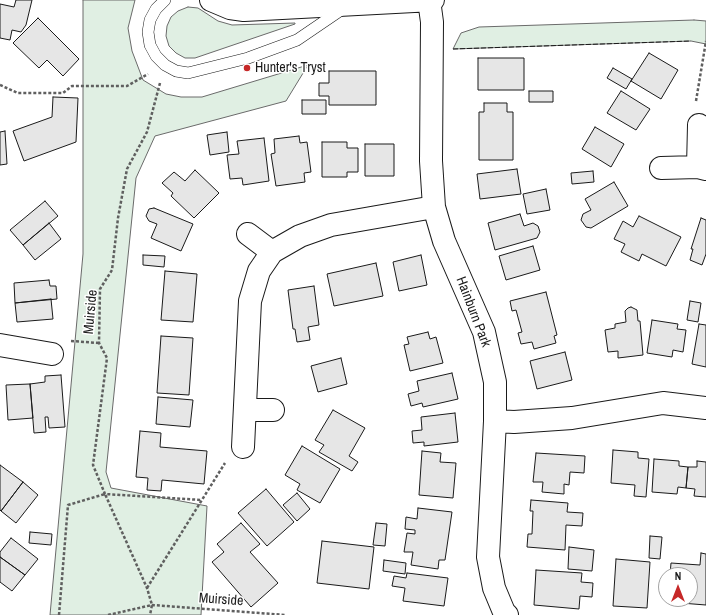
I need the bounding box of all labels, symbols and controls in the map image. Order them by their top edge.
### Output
place label: Hunter's Tryst [255,60,326,76]
marker: Hunter's Tryst [242,63,252,73]
street label: Hainburn Park [452,274,494,350]
street label: Muirside [81,289,101,335]
north arrow [658,567,698,607]
text: N [675,569,681,583]
street label: Muirside [198,590,244,610]

